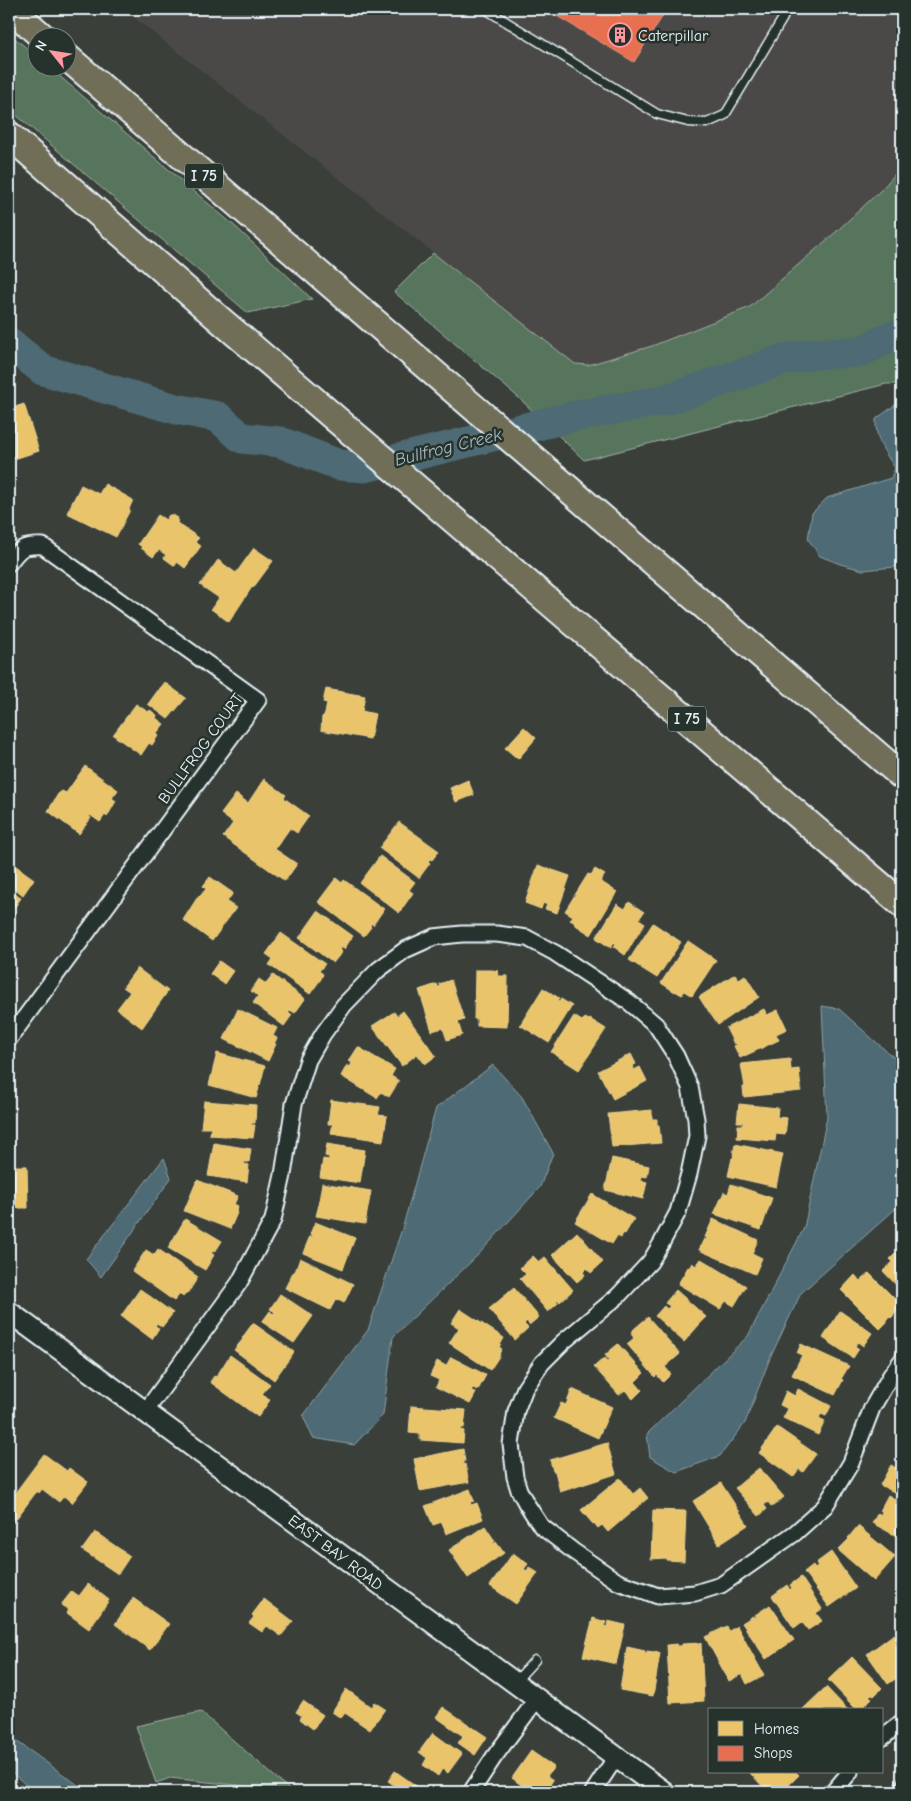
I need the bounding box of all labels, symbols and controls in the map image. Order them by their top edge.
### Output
building icon: Caterpillar [607,22,633,48]
place label: Caterpillar [638,27,709,45]
north arrow [28,28,78,78]
text: N [32,38,51,54]
road number: I 75 [185,164,223,188]
water label: Bullfrog Creek [392,424,504,471]
street label: BULLFROG COURT [155,689,247,807]
road number: I 75 [668,706,706,732]
street label: EAST BAY ROAD [285,1511,386,1594]
legend [708,1708,884,1774]
text: Homes [754,1720,799,1738]
text: Shops [754,1744,792,1762]

